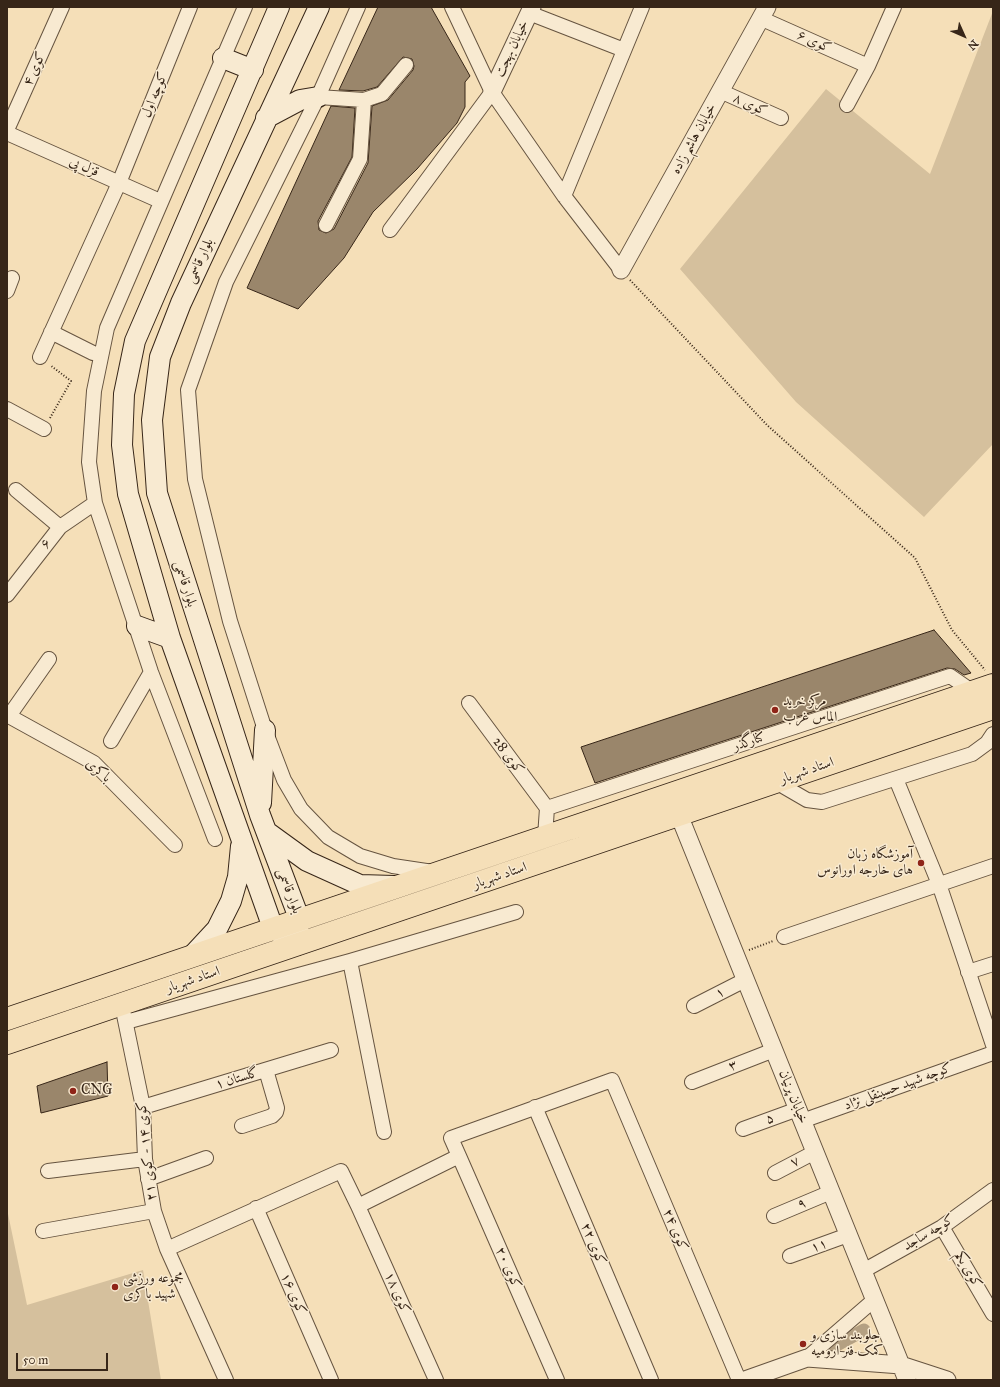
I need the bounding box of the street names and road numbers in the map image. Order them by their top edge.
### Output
street label: خیابان بهجت [491,18,533,80]
street label: کوی ۶ [794,27,834,57]
street label: کوی ۴ [20,49,50,89]
street label: کوچه اول [138,70,172,120]
street label: کوی ۸ [730,90,770,120]
street label: خیابان هاشم زاده [668,101,720,177]
street label: قزل پی [67,153,101,181]
street label: بلوار قاسمی [182,236,218,286]
street label: ۶ [37,536,55,552]
street label: بلوار قاسمی [170,559,200,609]
street label: کنارگذر [731,729,767,755]
street label: کوی 28 [489,734,527,778]
street label: استاد شهریار [778,754,836,788]
street label: باکری [82,755,114,787]
street label: استاد شهریار [471,859,529,893]
street label: بلوار قاسمی [273,866,305,916]
street label: استاد شهریار [164,963,222,997]
street label: ۱ [713,984,727,1002]
street label: ۳ [726,1057,740,1075]
street label: کوچه شهید حسینقلی نژاد [842,1060,954,1114]
street label: ۱ گلستان [213,1064,261,1094]
street label: خیابان پرنیان [775,1068,811,1126]
street label: کوی ۱۴ - کوی ۲۱ [133,1100,161,1202]
street label: ۵ [763,1110,777,1128]
street label: ۷ [788,1153,802,1171]
street label: ۹ [795,1195,809,1213]
street label: کوی ۲۴ [659,1206,691,1254]
street label: کوچه ساجد [900,1211,958,1255]
street label: کوی ۲۲ [577,1220,609,1268]
street label: ۱۱ [809,1235,829,1257]
street label: کوی ۲۰ [491,1244,525,1292]
street label: کوی یکم [951,1248,985,1292]
street label: کوی ۱۸ [380,1269,414,1317]
street label: کوی ۱۶ [276,1270,310,1318]

